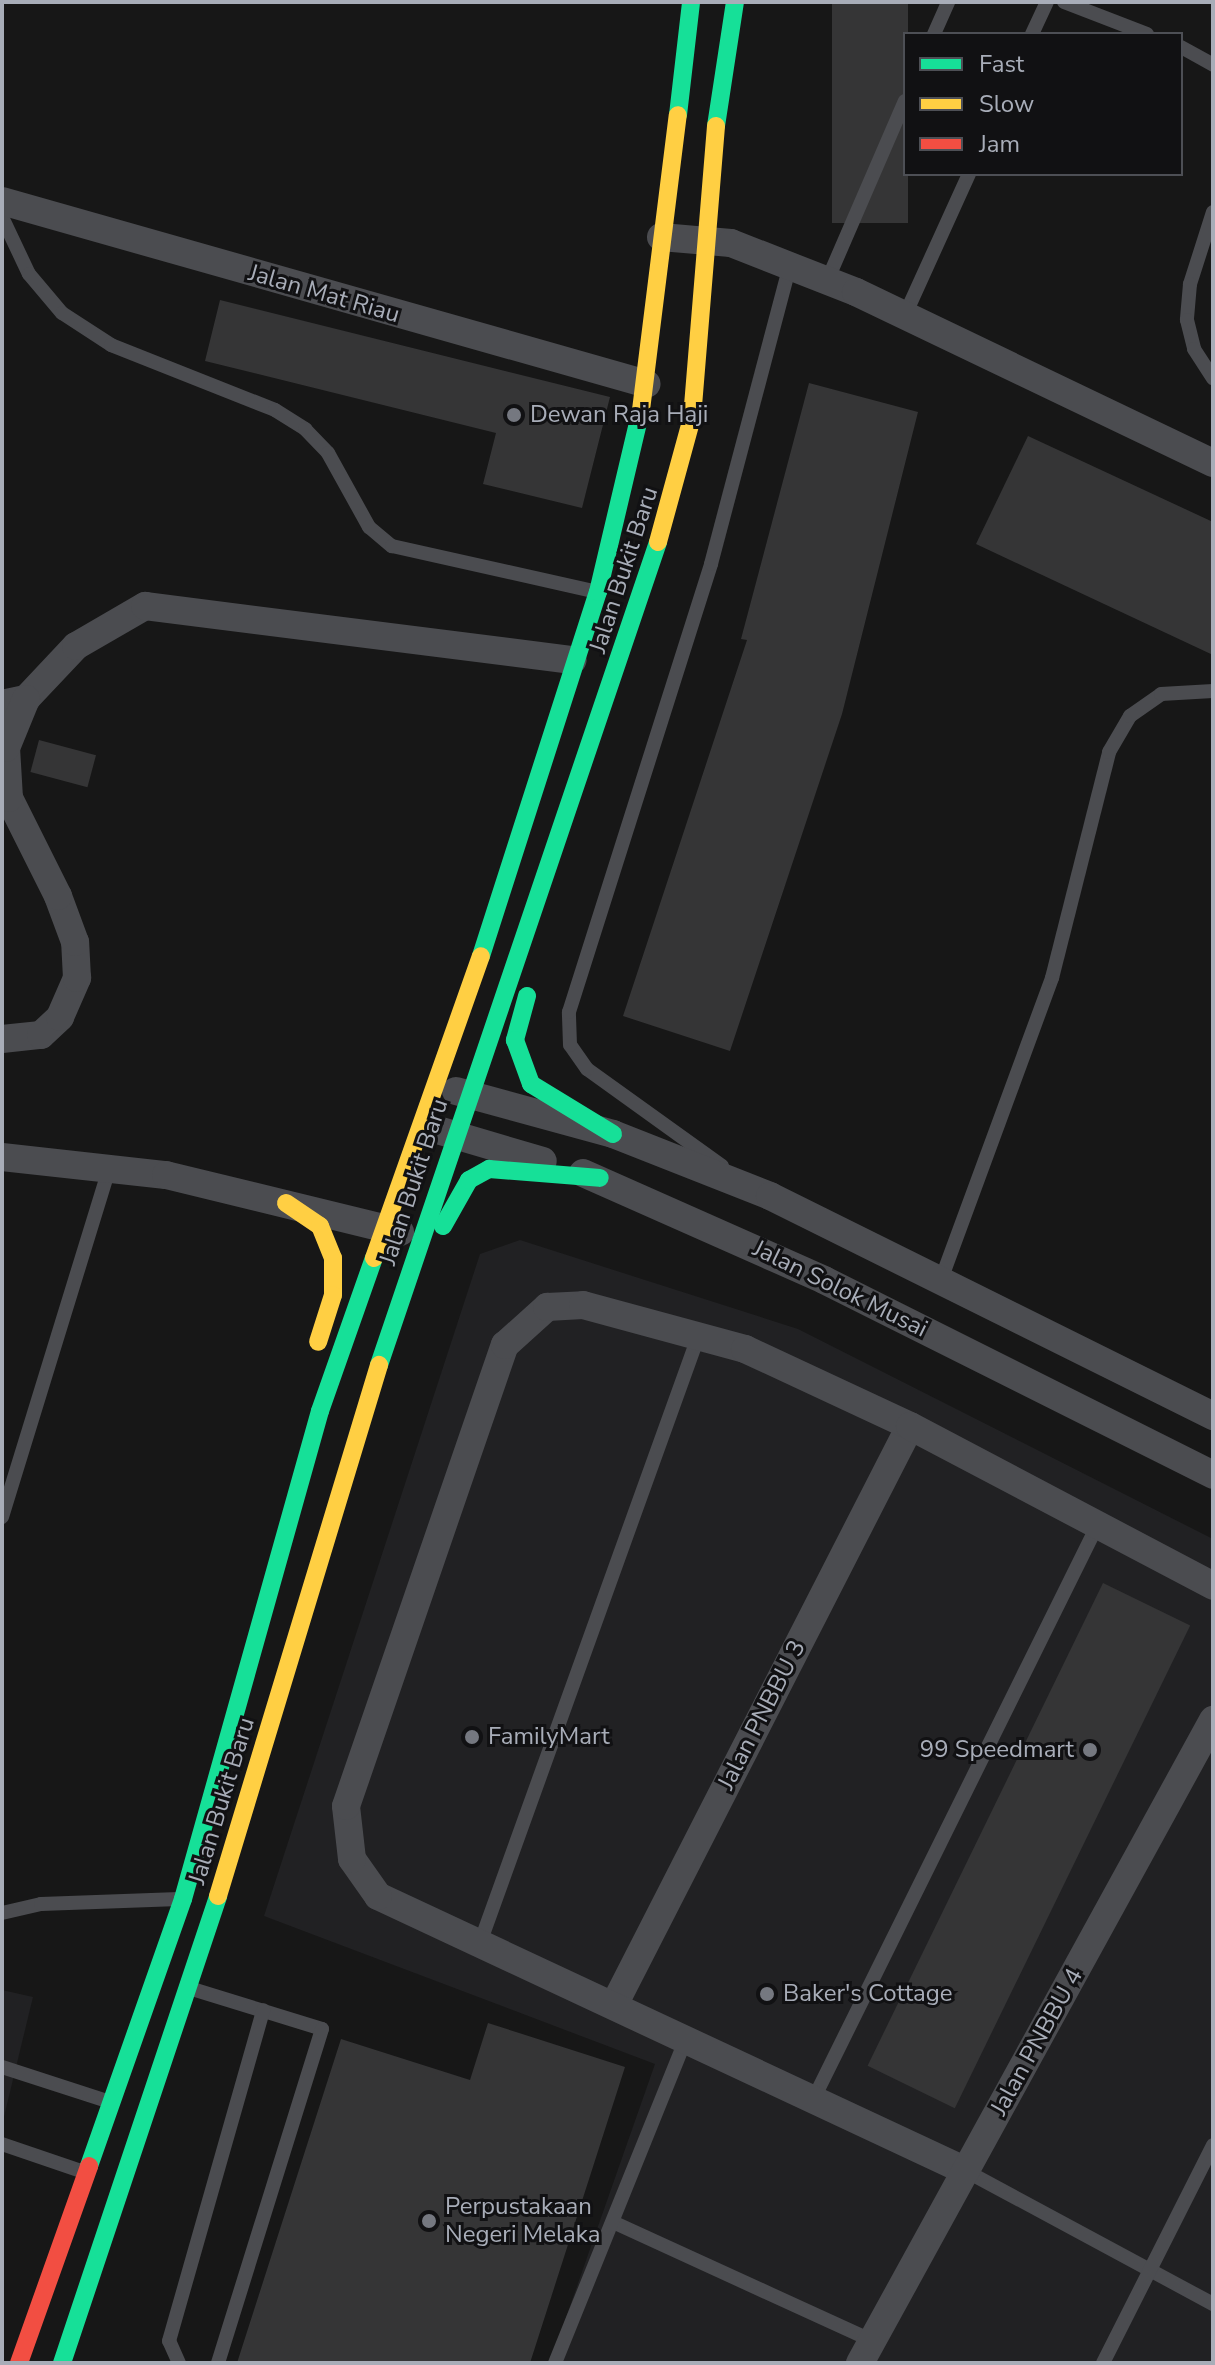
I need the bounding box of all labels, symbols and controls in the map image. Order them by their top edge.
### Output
legend [903,32,1183,176]
text: Fast [979,48,1024,80]
text: Slow [979,88,1034,120]
text: Jam [979,128,1020,160]
street label: Jalan Mat Riau [245,259,403,329]
place label: Dewan Raja Haji [530,401,708,429]
marker: Dewan Raja Haji [505,406,523,424]
street label: Jalan Bukit Baru [584,483,664,657]
street label: Jalan Bukit Baru [374,1095,454,1269]
street label: Jalan Solok Musai [748,1234,932,1344]
street label: Jalan PNBBU 3 [712,1636,812,1794]
street label: Jalan Bukit Baru [183,1714,261,1888]
place label: FamilyMart [488,1723,610,1751]
marker: FamilyMart [463,1728,481,1746]
place label: 99 Speedmart [920,1736,1074,1764]
marker: 99 Speedmart [1081,1741,1099,1759]
street label: Jalan PNBBU 4 [985,1963,1089,2121]
place label: Baker's Cottage [783,1980,953,2008]
marker: Baker's Cottage [758,1985,776,2003]
place label: Perpustakaan Negeri Melaka [445,2193,600,2249]
marker: Perpustakaan Negeri Melaka [420,2212,438,2230]

